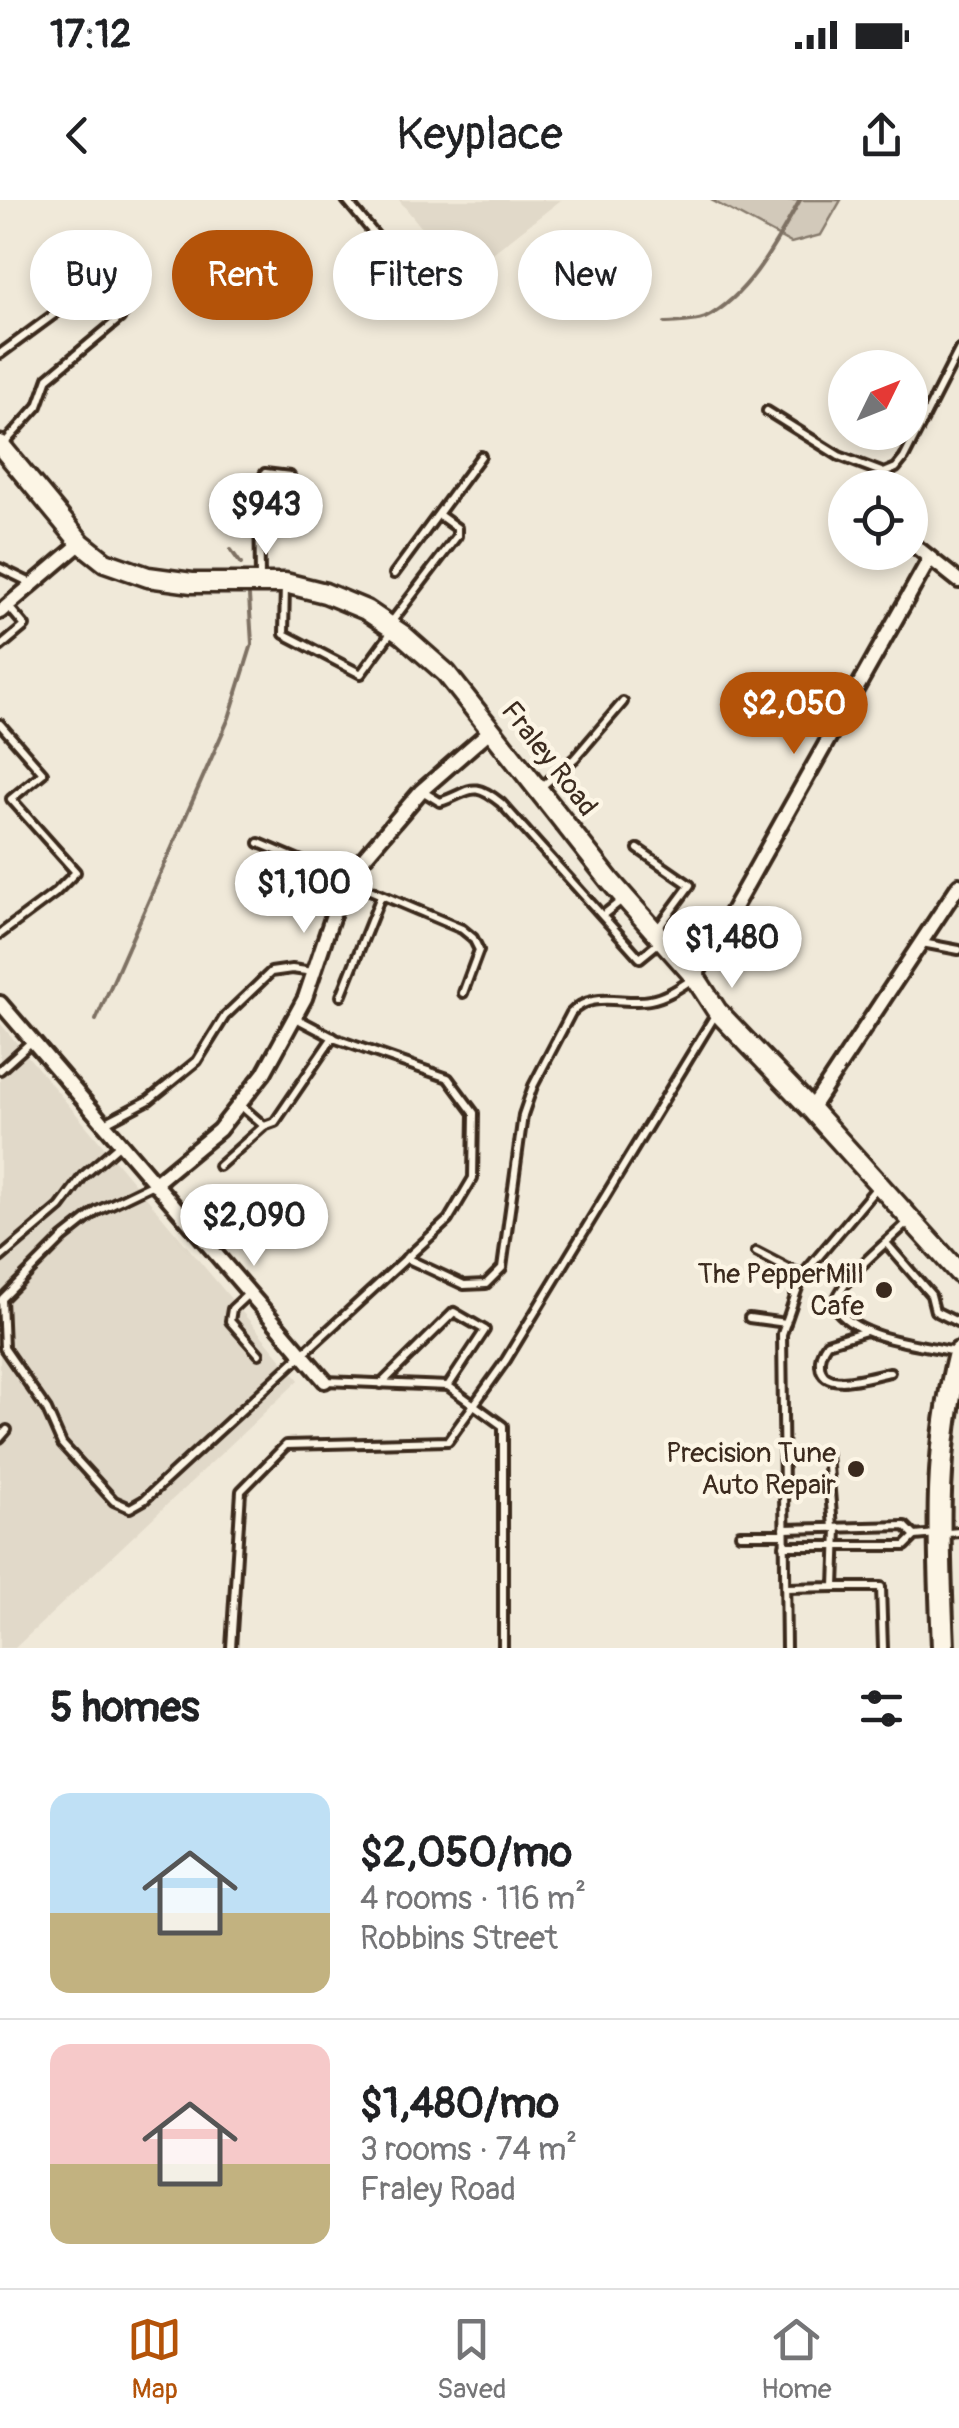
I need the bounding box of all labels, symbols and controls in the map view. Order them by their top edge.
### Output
text: 17:12 [50,11,131,59]
text: Keyplace [396,107,563,163]
icon: back [50,108,105,163]
icon: share [854,108,909,163]
chip: Buy [30,230,152,320]
chip: Rent [172,230,313,320]
chip: Filters [333,230,498,320]
chip: New [518,230,652,320]
north arrow [828,350,928,450]
map controls [828,350,928,570]
button: locate [828,470,928,570]
pin: $943 [207,473,325,558]
text: $943 [231,485,301,525]
pin: $2,050 [713,672,875,757]
text: $2,050 [742,684,846,724]
street label: Fraley Road [493,694,605,824]
pin: $1,100 [223,851,385,936]
text: $1,100 [257,863,351,903]
pin: $1,480 [651,906,813,991]
text: $1,480 [685,918,779,958]
pin: $2,090 [173,1184,335,1269]
text: $2,090 [202,1196,306,1236]
place label: The PepperMill Cafe [697,1257,864,1324]
marker: The PepperMill Cafe [873,1279,895,1301]
place label: Precision Tune Auto Repair [666,1436,836,1503]
marker: Precision Tune Auto Repair [845,1458,867,1480]
icon: filters [854,1681,909,1736]
text: 5 homes [50,1682,200,1734]
text: $2,050/mo [360,1827,572,1879]
icon: home [130,1833,250,1953]
text: 4 rooms · 116 m² [360,1879,586,1919]
text: Robbins Street [360,1919,558,1959]
text: $1,480/mo [360,2078,559,2130]
icon: home [130,2084,250,2204]
text: 3 rooms · 74 m² [360,2130,577,2170]
text: Fraley Road [360,2170,516,2210]
tab: Map [127,2312,182,2407]
tab: Saved [437,2312,506,2407]
tab: Home [761,2312,832,2407]

